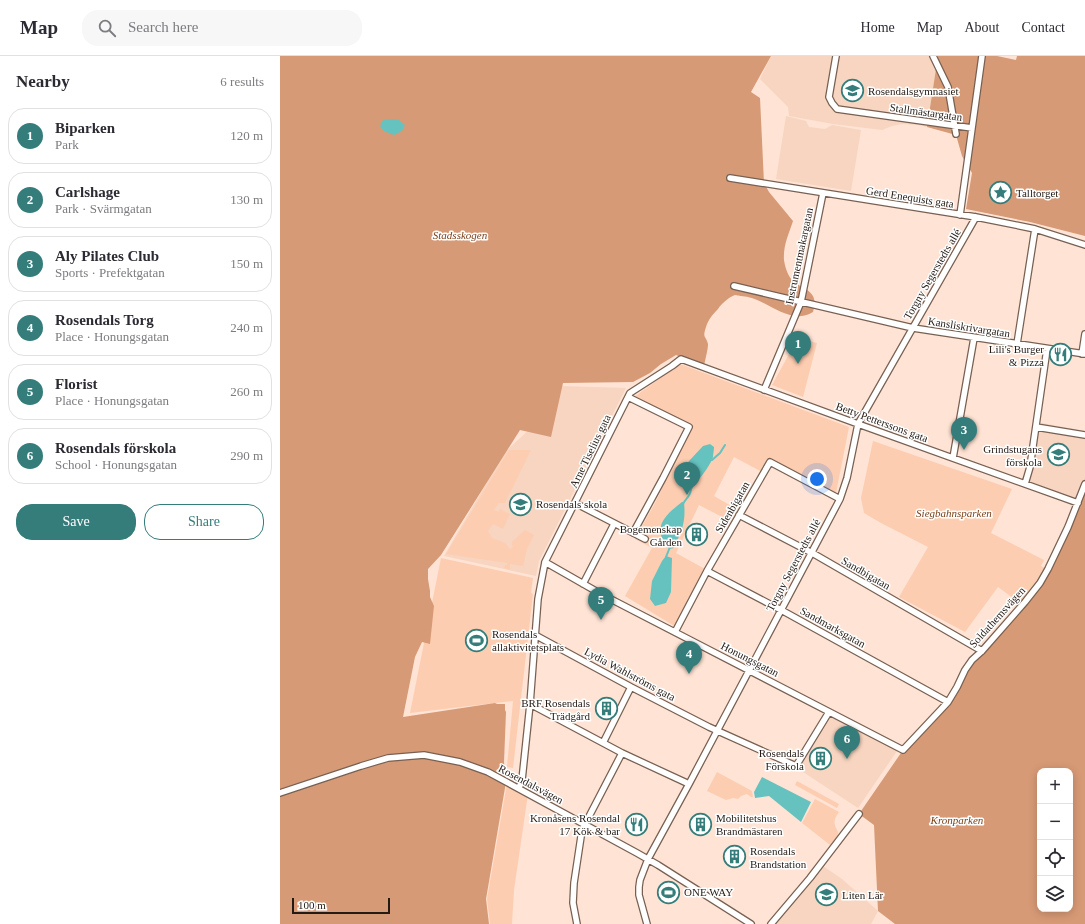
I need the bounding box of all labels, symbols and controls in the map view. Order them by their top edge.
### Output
search box [82,10,362,46]
text: Map [20,17,58,38]
icon: search [96,17,118,39]
text: Search here [128,19,198,35]
text: Home [861,20,895,35]
text: Map [917,20,942,35]
text: About [964,20,999,35]
text: Contact [1021,20,1065,35]
text: Nearby [16,72,70,91]
text: 6 results [220,74,264,89]
school or university icon: Rosendalsgymnasiet [839,78,865,104]
place label: Rosendalsgymnasiet [868,85,958,97]
street label: Stallmästargatan [889,101,964,123]
text: Biparken [55,120,115,136]
text: 1 [27,128,33,143]
text: 120 m [230,128,263,143]
text: Park [55,137,79,152]
place icon: Talltorget [988,180,1014,206]
text: Carlshage [55,184,120,200]
street label: Gerd Enequists gata [865,184,955,210]
place label: Talltorget [1016,187,1058,199]
text: 2 [27,192,33,207]
text: 130 m [230,192,263,207]
text: Park · Svärmgatan [55,201,152,216]
street label: Instrumentmakargatan [783,206,815,306]
street label: Torgny Segerstedts allé [901,226,963,322]
park label: Stadsskogen [433,229,488,241]
text: Aly Pilates Club [55,248,159,264]
text: 3 [27,256,33,271]
text: 150 m [230,256,263,271]
text: Sports · Prefektgatan [55,265,165,280]
text: Rosendals Torg [55,312,154,328]
street label: Kansliskrivargatan [927,315,1011,339]
text: 4 [27,320,33,335]
text: 240 m [230,320,263,335]
text: Place · Honungsgatan [55,329,169,344]
pin: 1 [785,331,811,364]
restaurant icon: Lili's Burger & Pizza [1047,342,1073,368]
place label: Lili's Burger & Pizza [989,343,1044,368]
text: Florist [55,376,98,392]
text: 5 [27,384,33,399]
text: 260 m [230,384,263,399]
text: Place · Honungsgatan [55,393,169,408]
street label: Betty Petterssons gata [834,400,930,444]
street label: Arne Tiselius gata [567,412,613,490]
pin: 3 [951,417,977,450]
text: Rosendals förskola [55,440,176,456]
school or university icon: Grindstugans förskola [1045,442,1071,468]
place label: Grindstugans förskola [983,443,1042,468]
text: 6 [27,448,33,463]
text: 290 m [230,448,263,463]
text: School · Honungsgatan [55,457,177,472]
pin: 2 [674,462,700,495]
your location [807,469,827,489]
street label: Sidenbigatan [712,479,752,535]
school or university icon: Rosendals skola [508,491,534,517]
place label: Rosendals skola [536,498,607,510]
button: Save [16,504,136,540]
button: Share [144,504,264,540]
park label: Siegbahnsparken [916,507,992,519]
street label: Torgny Segerstedts allé [764,517,823,613]
building icon: Bogemenskap Gården [684,522,710,548]
place label: Bogemenskap Gården [620,523,682,548]
street label: Sandbigatan [839,554,893,592]
street label: Soldathemsvägen [967,584,1028,650]
pin: 5 [588,587,614,620]
street label: Sandmarksgatan [798,604,868,650]
sports icon: Rosendals allaktivitetsplats [463,627,489,653]
place label: Rosendals allaktivitetsplats [492,628,564,653]
street label: Honungsgatan [719,639,781,679]
pin: 4 [676,641,702,674]
street label: Lydia Wahlströms gata [583,645,677,703]
building icon: BRF Rosendals Trädgård [593,696,619,722]
place label: BRF Rosendals Trädgård [521,697,590,722]
pin: 6 [834,726,860,759]
building icon: Rosendals Förskola [807,746,833,772]
place label: Rosendals Förskola [759,747,804,772]
street label: Rosendalsvägen [497,762,566,806]
map controls [1037,768,1073,912]
button: + [1037,768,1073,804]
button: − [1037,804,1073,840]
restaurant icon: Kronåsens Rosendal 17 Kök & bar [623,811,649,837]
building icon: Mobilitetshus Brandmästaren [688,811,714,837]
place label: Kronåsens Rosendal 17 Kök & bar [530,812,620,837]
place label: Mobilitetshus Brandmästaren [716,812,783,837]
park label: Kronparken [930,814,984,826]
button: locate [1037,840,1073,876]
building icon: Rosendals Brandstation [722,844,748,870]
place label: Rosendals Brandstation [750,845,807,870]
button: layers [1037,876,1073,912]
sports icon: ONE WAY [655,879,681,905]
school or university icon: Liten Lär [814,882,840,908]
place label: ONE WAY [684,886,733,898]
place label: Liten Lär [842,889,884,901]
scale bar [292,896,390,915]
text: 100 m [298,899,326,911]

